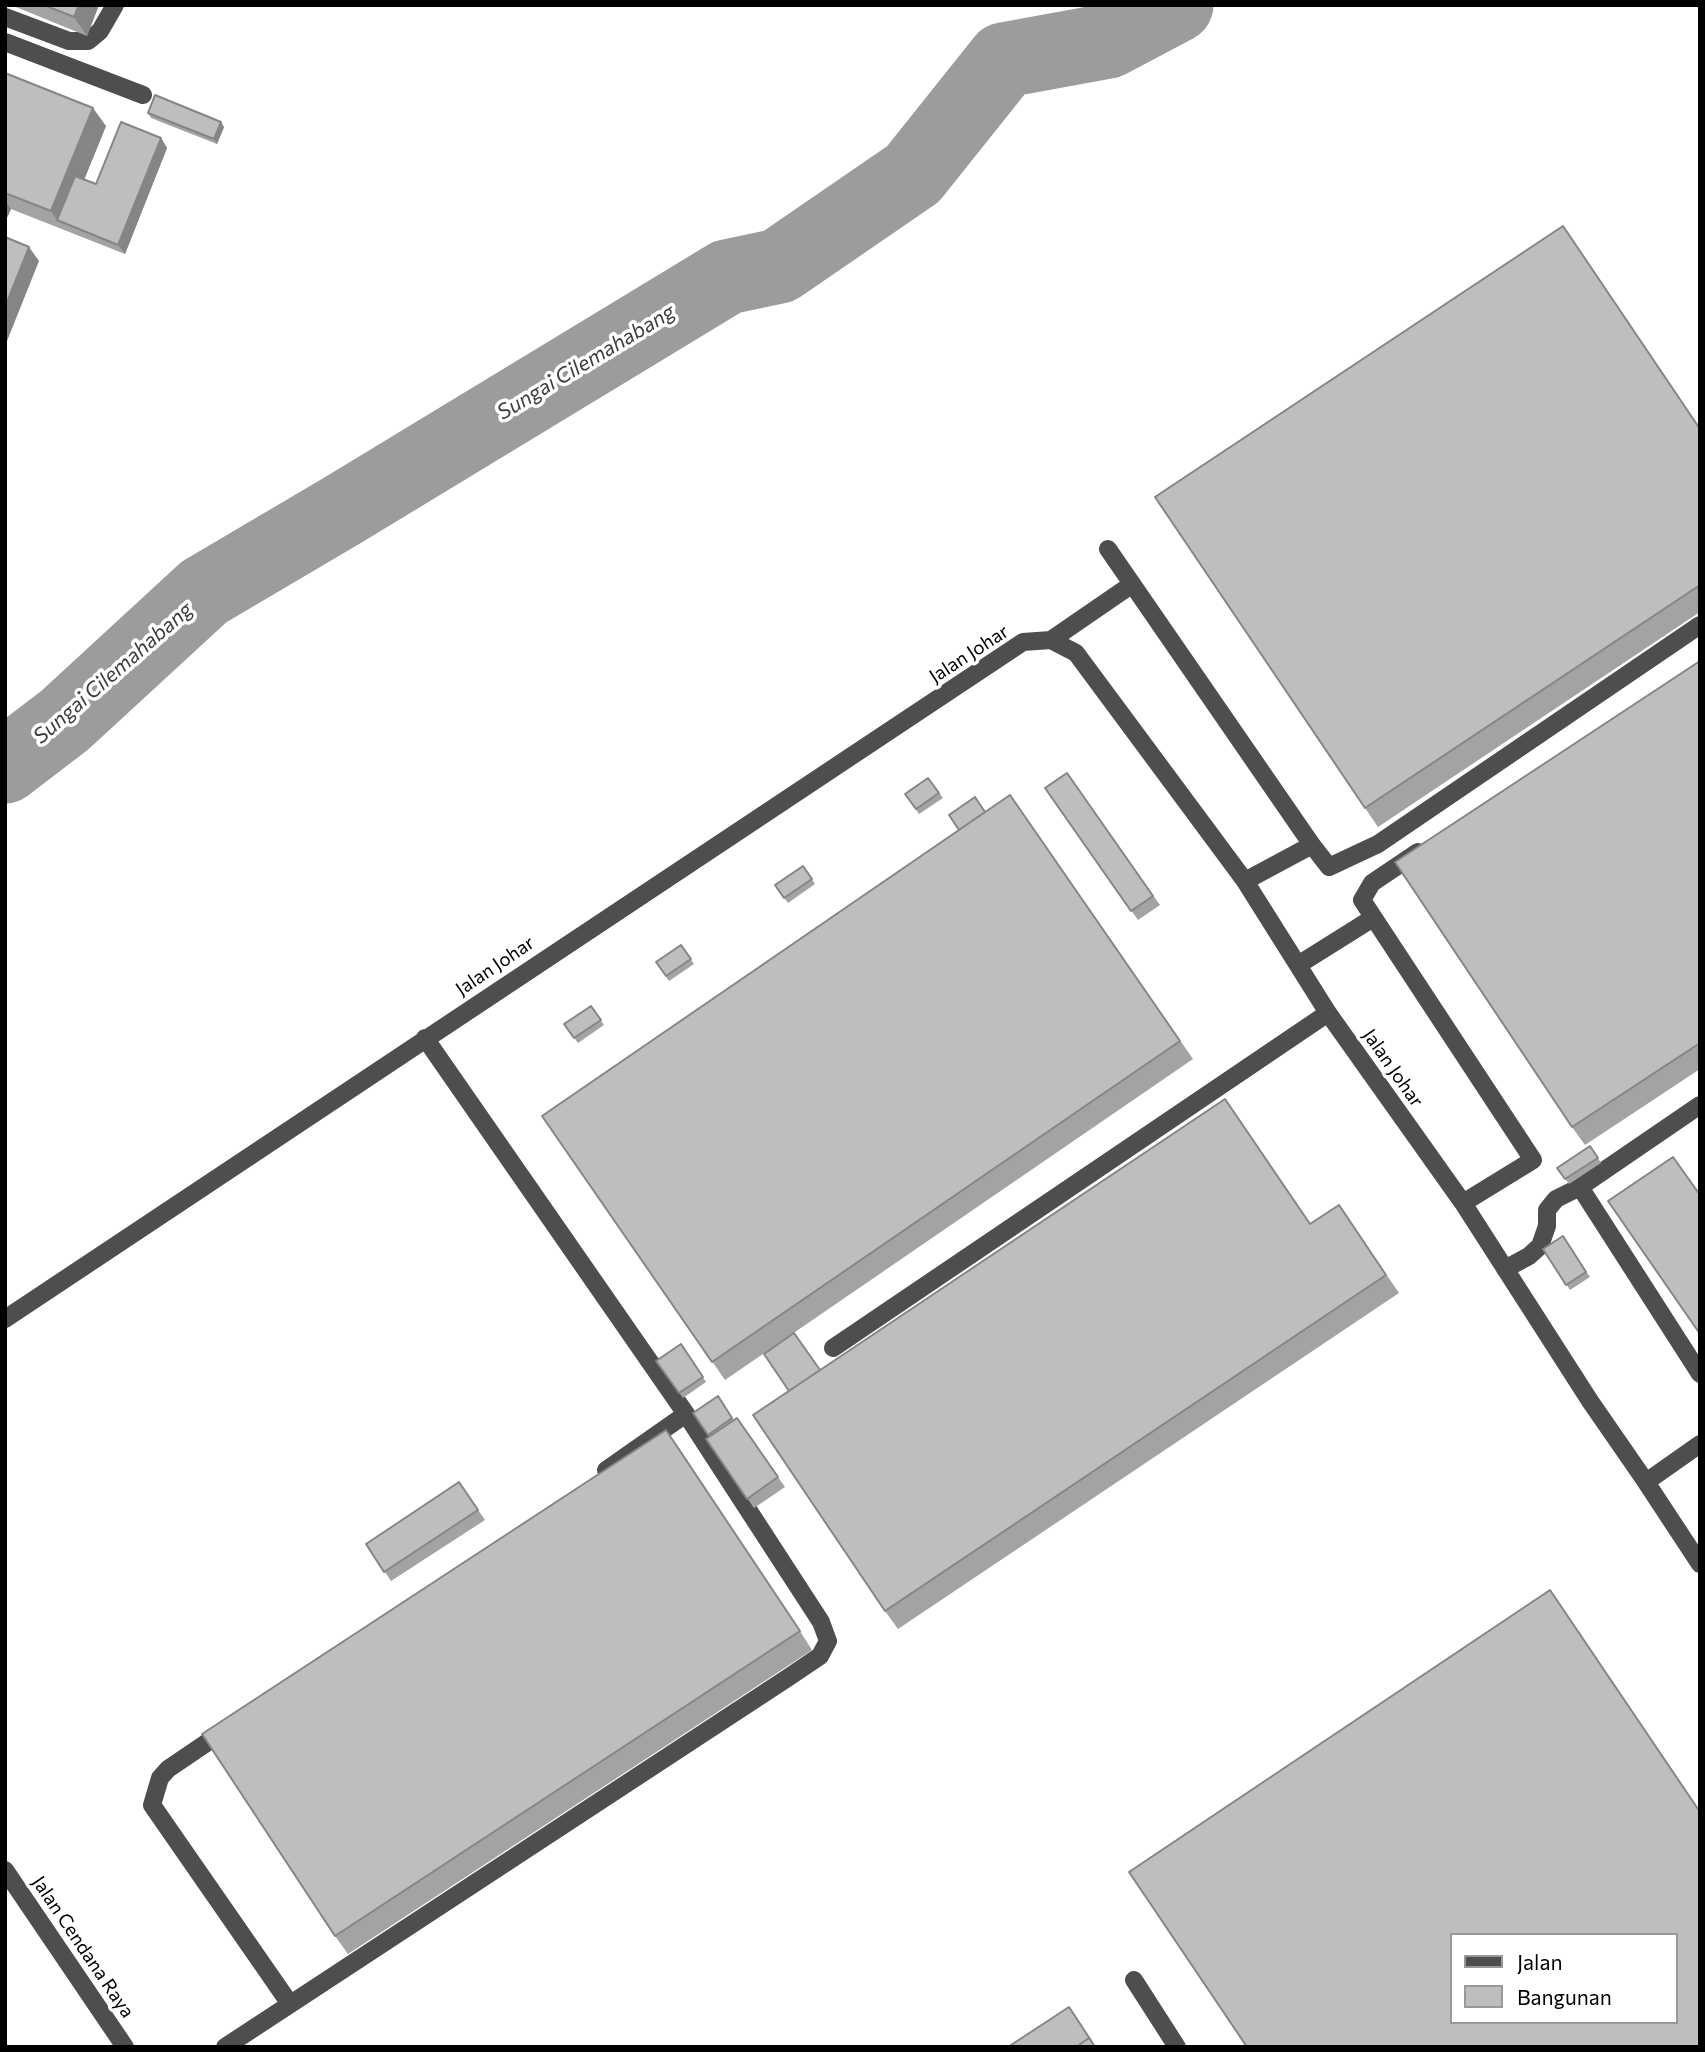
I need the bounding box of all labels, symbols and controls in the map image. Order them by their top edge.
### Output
water label: Sungai Cilemahabang [492,299,680,425]
water label: Sungai Cilemahabang [28,597,198,749]
street label: Jalan Johar [925,620,1013,688]
street label: Jalan Johar [451,931,539,1001]
street label: Jalan Johar [1358,1025,1428,1111]
street label: Jalan Cendana Raya [27,1872,139,2022]
legend [1450,1933,1677,2024]
text: Jalan [1517,1949,1562,1974]
text: Bangunan [1517,1984,1612,2009]

